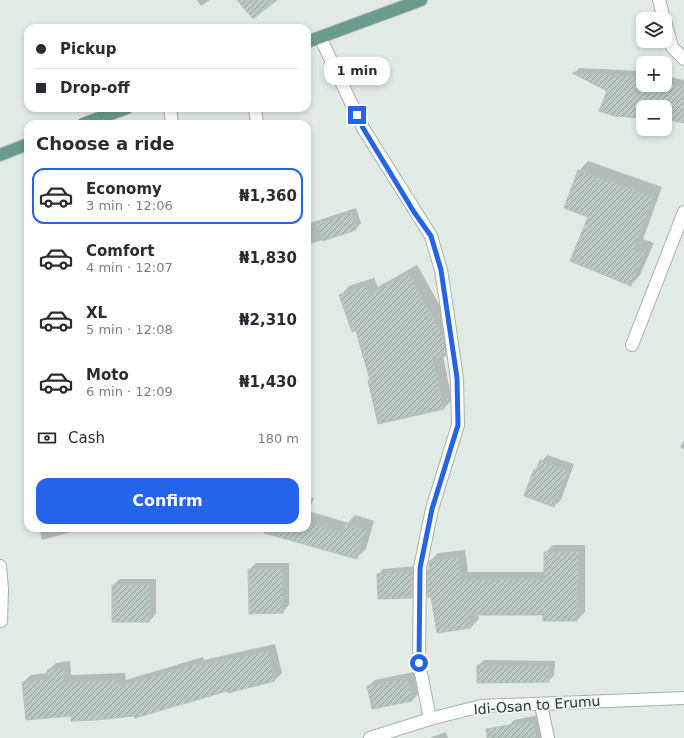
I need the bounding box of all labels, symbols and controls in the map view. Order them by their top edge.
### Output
map controls [636,12,672,136]
button: layers [636,12,672,48]
text: Pickup [60,40,116,58]
button: + [636,56,672,92]
callout: 1 min [324,57,390,85]
text: 1 min [337,63,377,78]
text: Drop-off [60,79,130,97]
button: − [636,100,672,136]
route end [348,106,366,124]
text: Choose a ride [36,133,175,154]
icon: car [38,178,74,214]
text: Economy [86,180,162,198]
text: ₦1,360 [239,187,297,205]
text: 3 min · 12:06 [86,198,173,213]
icon: car [38,240,74,276]
text: Comfort [86,242,154,260]
text: ₦1,830 [239,249,297,267]
text: 4 min · 12:07 [86,260,173,275]
icon: car [38,302,74,338]
text: XL [86,304,107,322]
text: ₦2,310 [239,311,297,329]
text: 5 min · 12:08 [86,322,173,337]
icon: car [38,364,74,400]
text: Moto [86,366,129,384]
text: ₦1,430 [239,373,297,391]
text: 6 min · 12:09 [86,384,173,399]
icon: cash [36,427,58,449]
text: Cash [68,429,105,447]
text: 180 m [257,431,299,446]
button: Confirm [36,478,299,524]
route start [410,654,428,672]
street label: Idi-Osan to Erumu [473,693,601,717]

